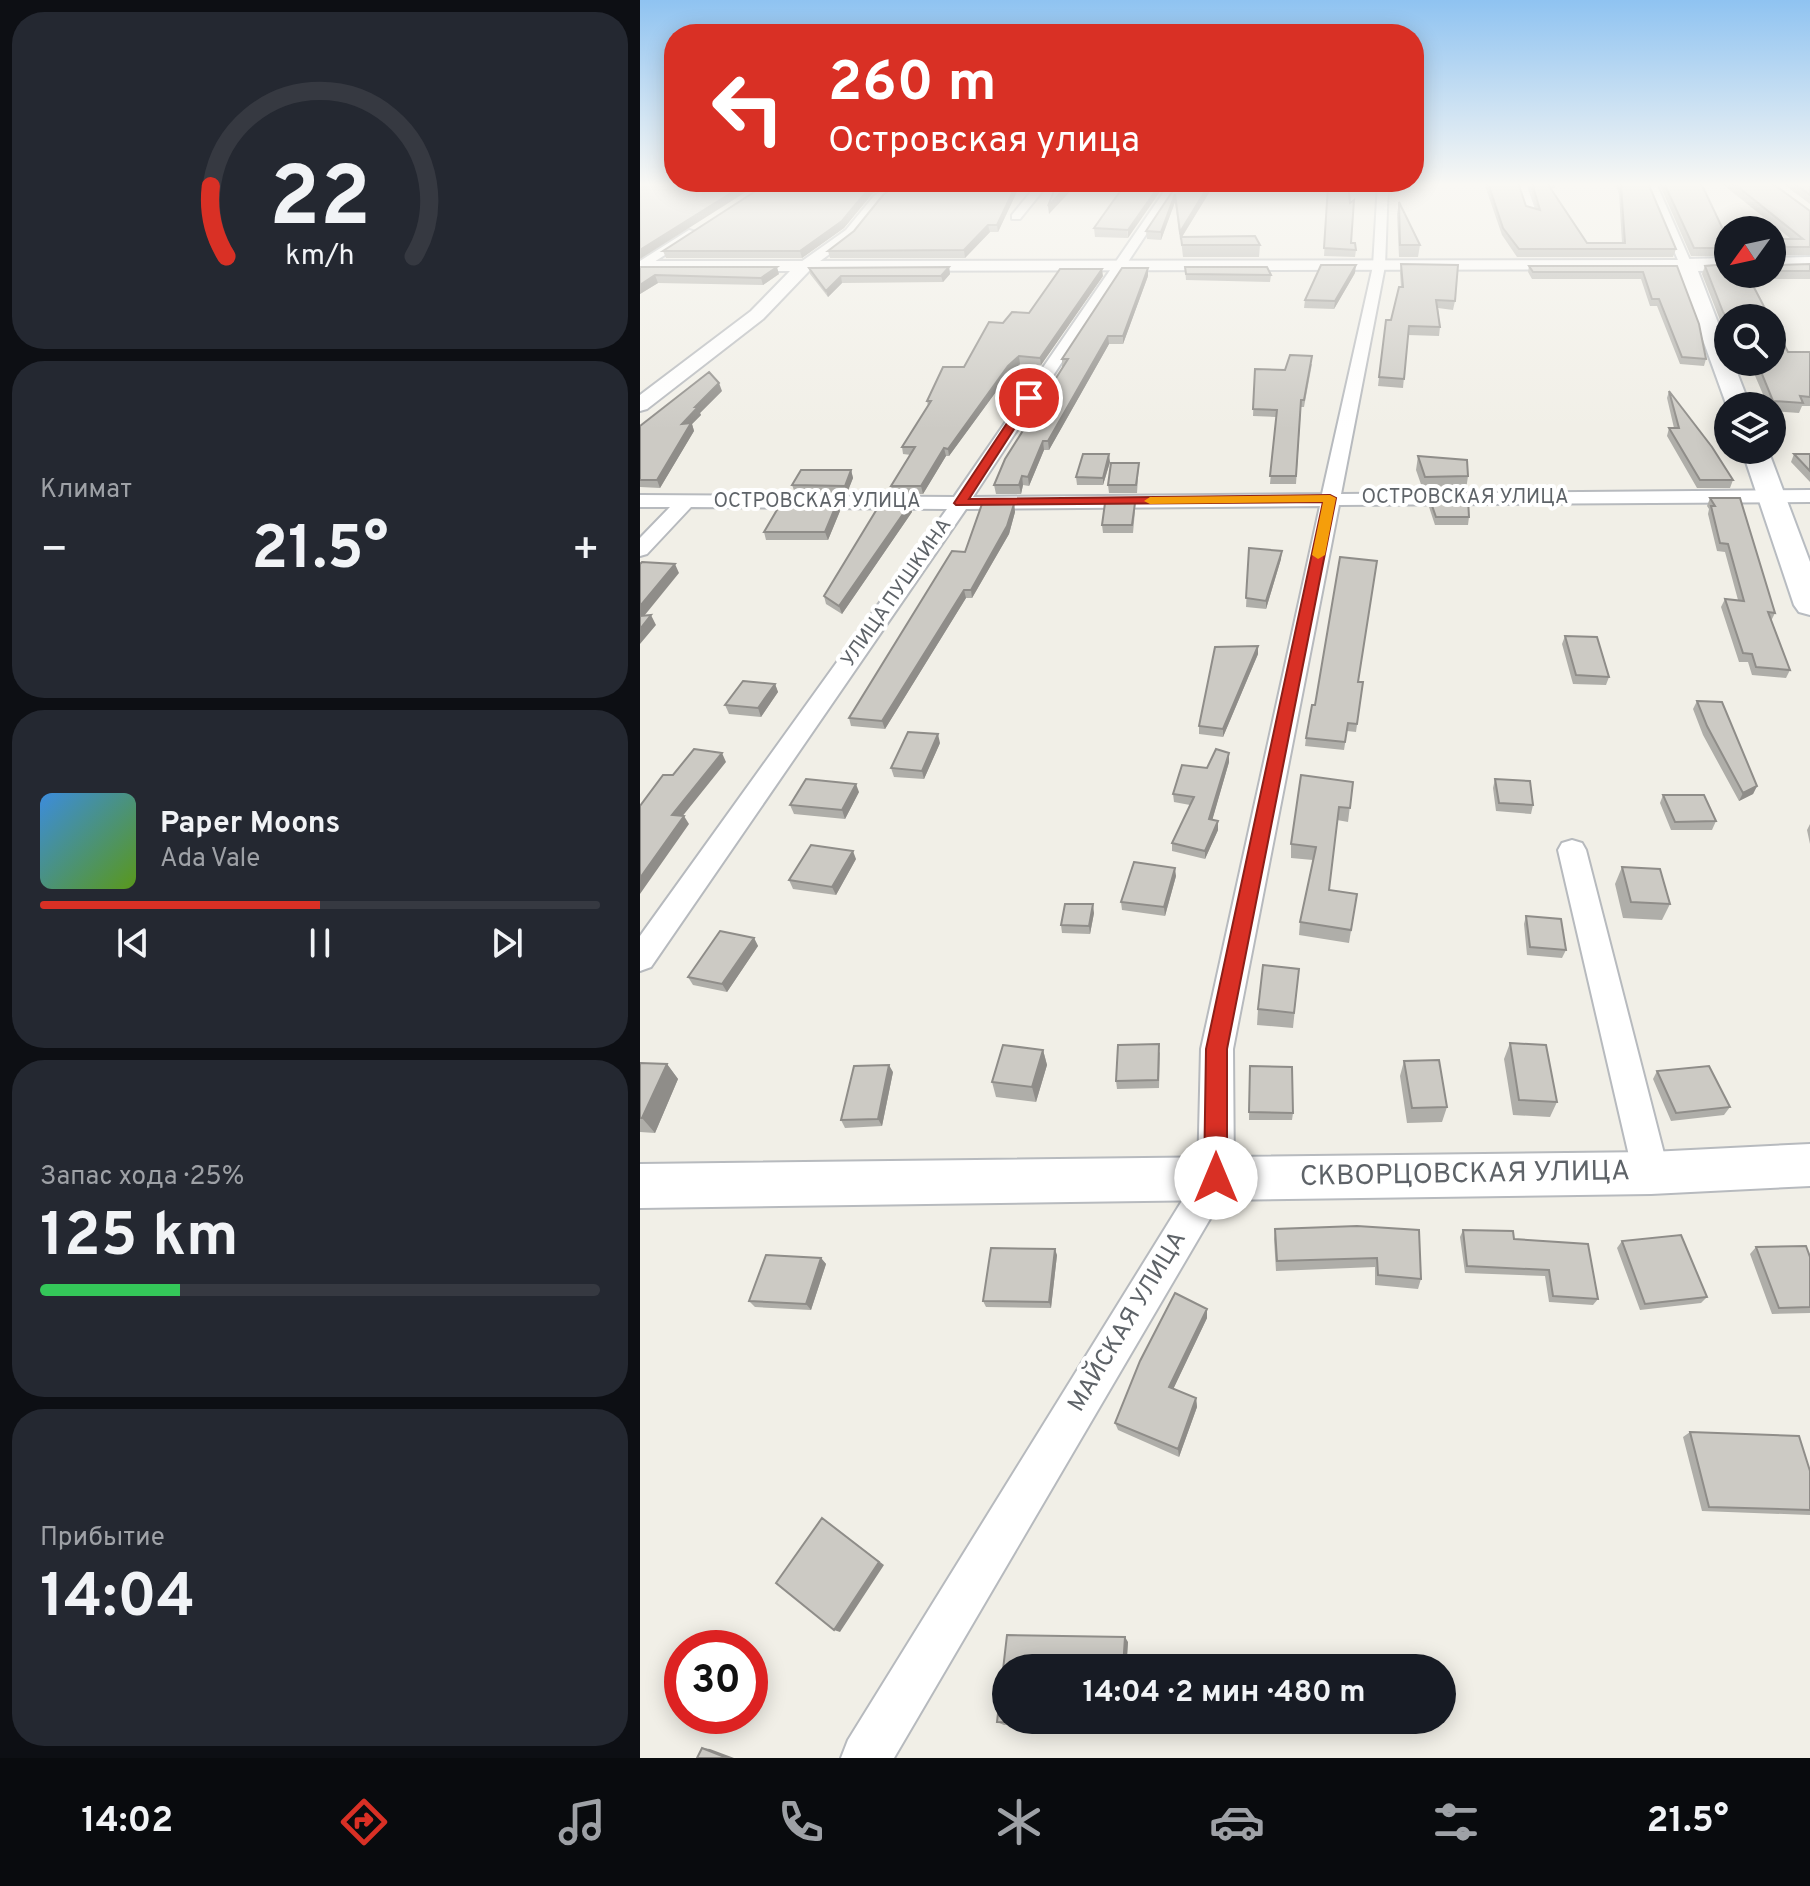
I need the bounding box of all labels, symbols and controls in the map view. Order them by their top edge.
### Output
text: 260 m [828,50,997,120]
icon: left [696,56,800,160]
text: Островская улица [828,119,1140,165]
text: 22 [269,149,371,254]
north arrow [1714,216,1786,288]
map controls [1714,216,1786,464]
text: km/h [285,239,355,275]
button: search [1714,304,1786,376]
pin [995,364,1063,432]
icon: arrive [1007,376,1051,420]
button: layers [1714,392,1786,464]
text: Климат [40,474,132,507]
street label: ОСТРОВСКАЯ УЛИЦА [1361,485,1569,511]
street label: ОСТРОВСКАЯ УЛИЦА [713,489,921,515]
text: 21.5° [251,514,389,590]
street label: УЛИЦА ПУШКИНА [836,514,958,672]
text: − [40,524,68,580]
text: + [572,524,600,580]
text: Paper Moons [160,806,340,843]
text: Ada Vale [160,843,260,876]
icon: previous [111,921,155,965]
icon: pause [298,921,342,965]
icon: next [485,921,529,965]
position arrow [1174,1136,1258,1220]
street label: СКВОРЦОВСКАЯ УЛИЦА [1300,1154,1630,1196]
text: Запас хода · 25% [40,1161,244,1194]
text: 125 km [40,1201,239,1277]
street label: МАЙСКАЯ УЛИЦА [1061,1225,1194,1418]
text: Прибытие [40,1522,165,1555]
text: 14:04 [40,1562,195,1638]
speed limit sign: 30 [664,1630,768,1734]
text: 14:04 · 2 мин · 480 m [1082,1675,1366,1712]
icon: directions [336,1794,392,1850]
icon: music [554,1794,610,1850]
icon: phone [773,1794,829,1850]
icon: climate [991,1794,1047,1850]
icon: car [1209,1794,1265,1850]
icon: filters [1428,1794,1484,1850]
text: 14:02 [81,1799,173,1845]
text: 21.5° [1646,1799,1729,1845]

